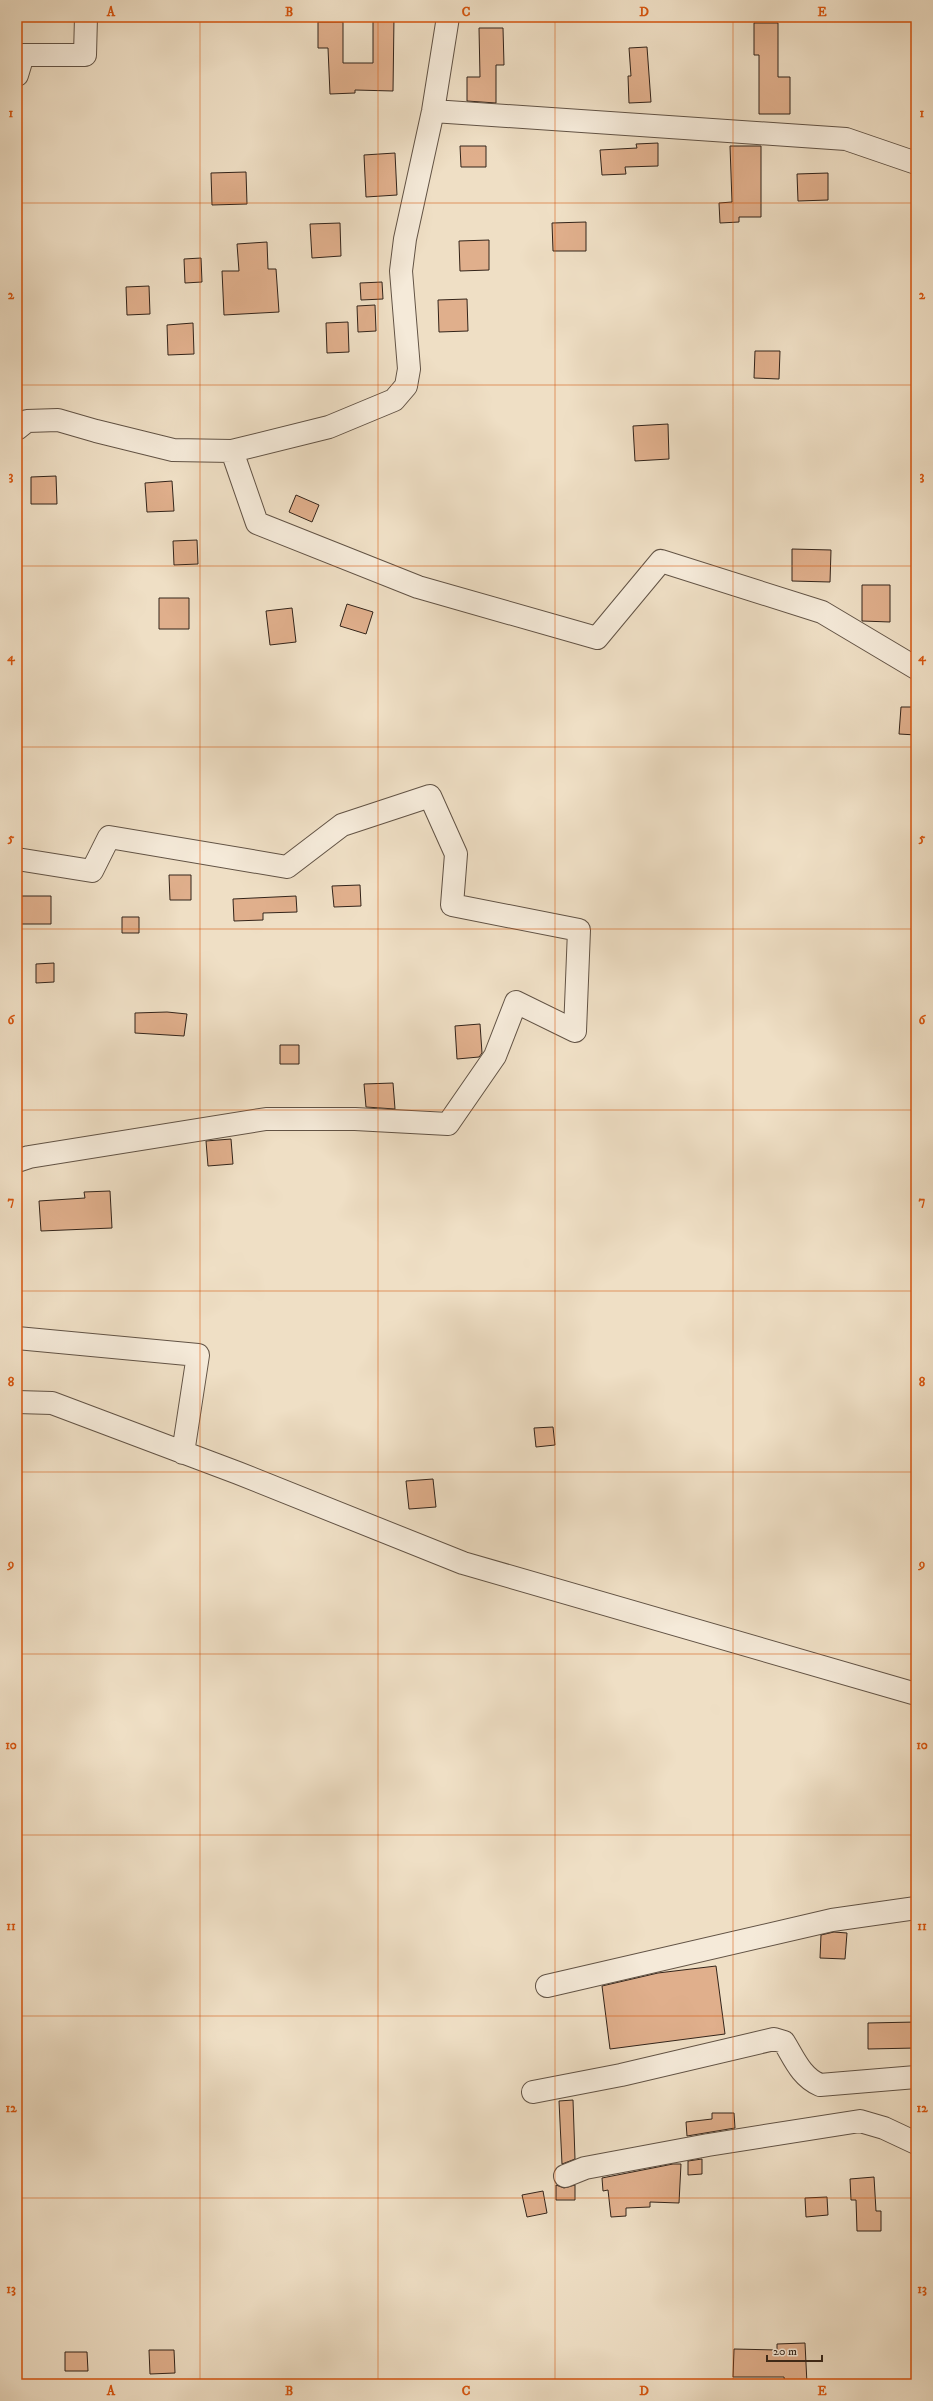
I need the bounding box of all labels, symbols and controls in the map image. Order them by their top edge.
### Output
text: A [106,4,116,20]
text: B [285,4,293,20]
text: C [462,4,471,20]
text: D [639,4,649,20]
text: E [817,4,827,20]
text: 1 [9,105,14,121]
text: 1 [920,105,925,121]
text: 2 [8,287,15,303]
text: 2 [919,287,926,303]
text: 3 [9,468,14,484]
text: 3 [920,468,925,484]
text: 4 [6,649,15,666]
text: 4 [917,649,926,666]
text: 5 [7,830,15,846]
text: 5 [918,830,926,846]
text: 6 [8,1012,16,1028]
text: 6 [919,1012,927,1028]
text: 7 [8,1193,15,1209]
text: 7 [919,1193,926,1209]
text: 8 [8,1374,15,1390]
text: 8 [919,1374,926,1390]
text: 9 [7,1556,14,1572]
text: 9 [918,1556,925,1572]
text: 10 [5,1737,17,1753]
text: 10 [916,1737,928,1753]
text: 11 [6,1918,16,1934]
text: 11 [917,1918,927,1934]
text: 12 [5,2100,17,2116]
text: 12 [916,2100,928,2116]
text: 13 [6,2281,16,2297]
text: 13 [917,2281,927,2297]
scale bar [767,2337,822,2363]
text: 20 m [773,2344,797,2359]
text: A [106,2383,116,2399]
text: B [285,2383,293,2399]
text: C [462,2383,471,2399]
text: D [639,2383,649,2399]
text: E [817,2383,827,2399]

